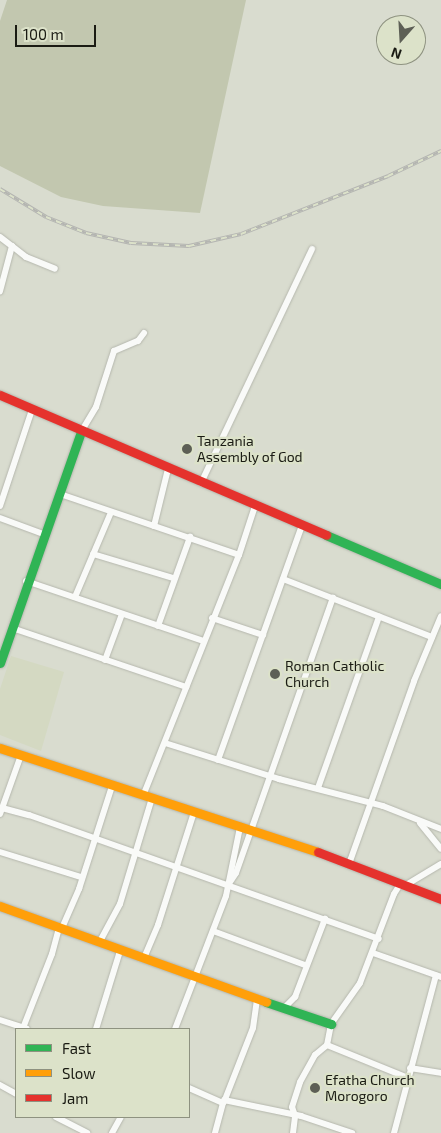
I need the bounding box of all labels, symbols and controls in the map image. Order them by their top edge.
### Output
scale bar [18,15,99,47]
north arrow [376,15,426,65]
text: 100 m [23,25,64,43]
text: N [389,44,404,63]
place label: Tanzania Assembly of God [197,433,303,466]
marker: Tanzania Assembly of God [181,443,193,455]
place label: Roman Catholic Church [285,658,384,690]
marker: Roman Catholic Church [269,668,281,680]
legend [15,1028,190,1118]
text: Fast [62,1039,91,1057]
text: Slow [62,1064,96,1082]
place label: Efatha Church Morogoro [325,1072,415,1104]
marker: Efatha Church Morogoro [309,1082,321,1094]
text: Jam [62,1089,88,1107]

